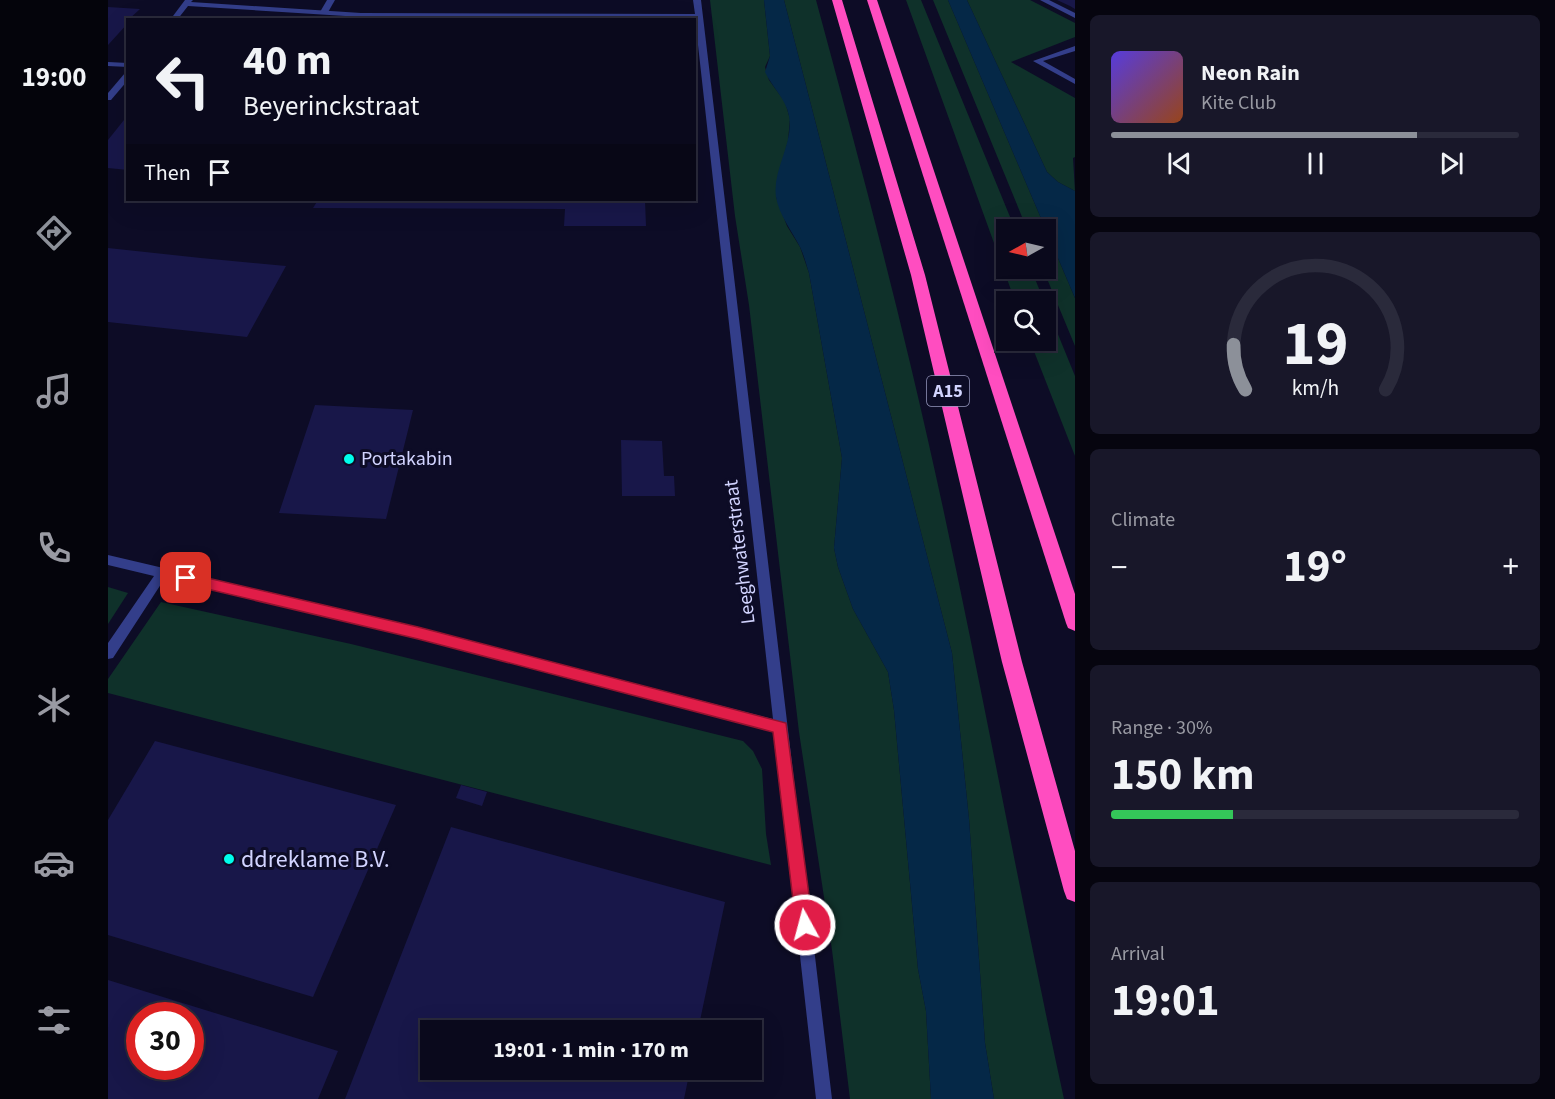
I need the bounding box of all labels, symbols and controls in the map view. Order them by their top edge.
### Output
text: 40 m [243,31,332,91]
icon: left [144,42,222,120]
text: Neon Rain [1201,57,1300,89]
text: 19:00 [21,58,87,97]
text: Beyerinckstraat [243,87,419,126]
text: Kite Club [1201,89,1276,117]
icon: previous [1163,147,1196,180]
icon: pause [1299,147,1332,180]
icon: next [1435,147,1468,180]
icon: arrive [203,156,236,189]
text: Then [144,157,191,189]
icon: directions [33,212,75,254]
north arrow [996,219,1056,279]
map controls [996,219,1056,351]
button: search [996,291,1056,351]
text: 19 [1282,300,1348,389]
icon: music [33,370,75,412]
text: km/h [1291,373,1339,404]
road number: A15 [927,376,969,406]
place label: Portakabin [361,445,453,473]
marker: Portakabin [342,452,356,466]
street label: Leeghwaterstraat [717,478,763,626]
text: Climate [1111,506,1175,534]
icon: phone [33,527,75,569]
text: 19° [1283,535,1347,599]
text: − [1111,544,1127,591]
text: + [1503,544,1519,591]
pin [160,552,211,603]
icon: arrive [169,561,202,594]
icon: climate [33,684,75,726]
text: Range · 30% [1111,714,1212,742]
text: 150 km [1111,743,1255,807]
icon: car [33,842,75,884]
place label: ddreklame B.V. [241,842,390,877]
marker: ddreklame B.V. [222,852,236,866]
position arrow [773,893,837,957]
text: Arrival [1111,940,1165,968]
text: 19:01 [1111,969,1220,1033]
icon: filters [33,999,75,1041]
speed limit sign: 30 [126,1002,204,1080]
text: 19:01 · 1 min · 170 m [493,1034,689,1066]

